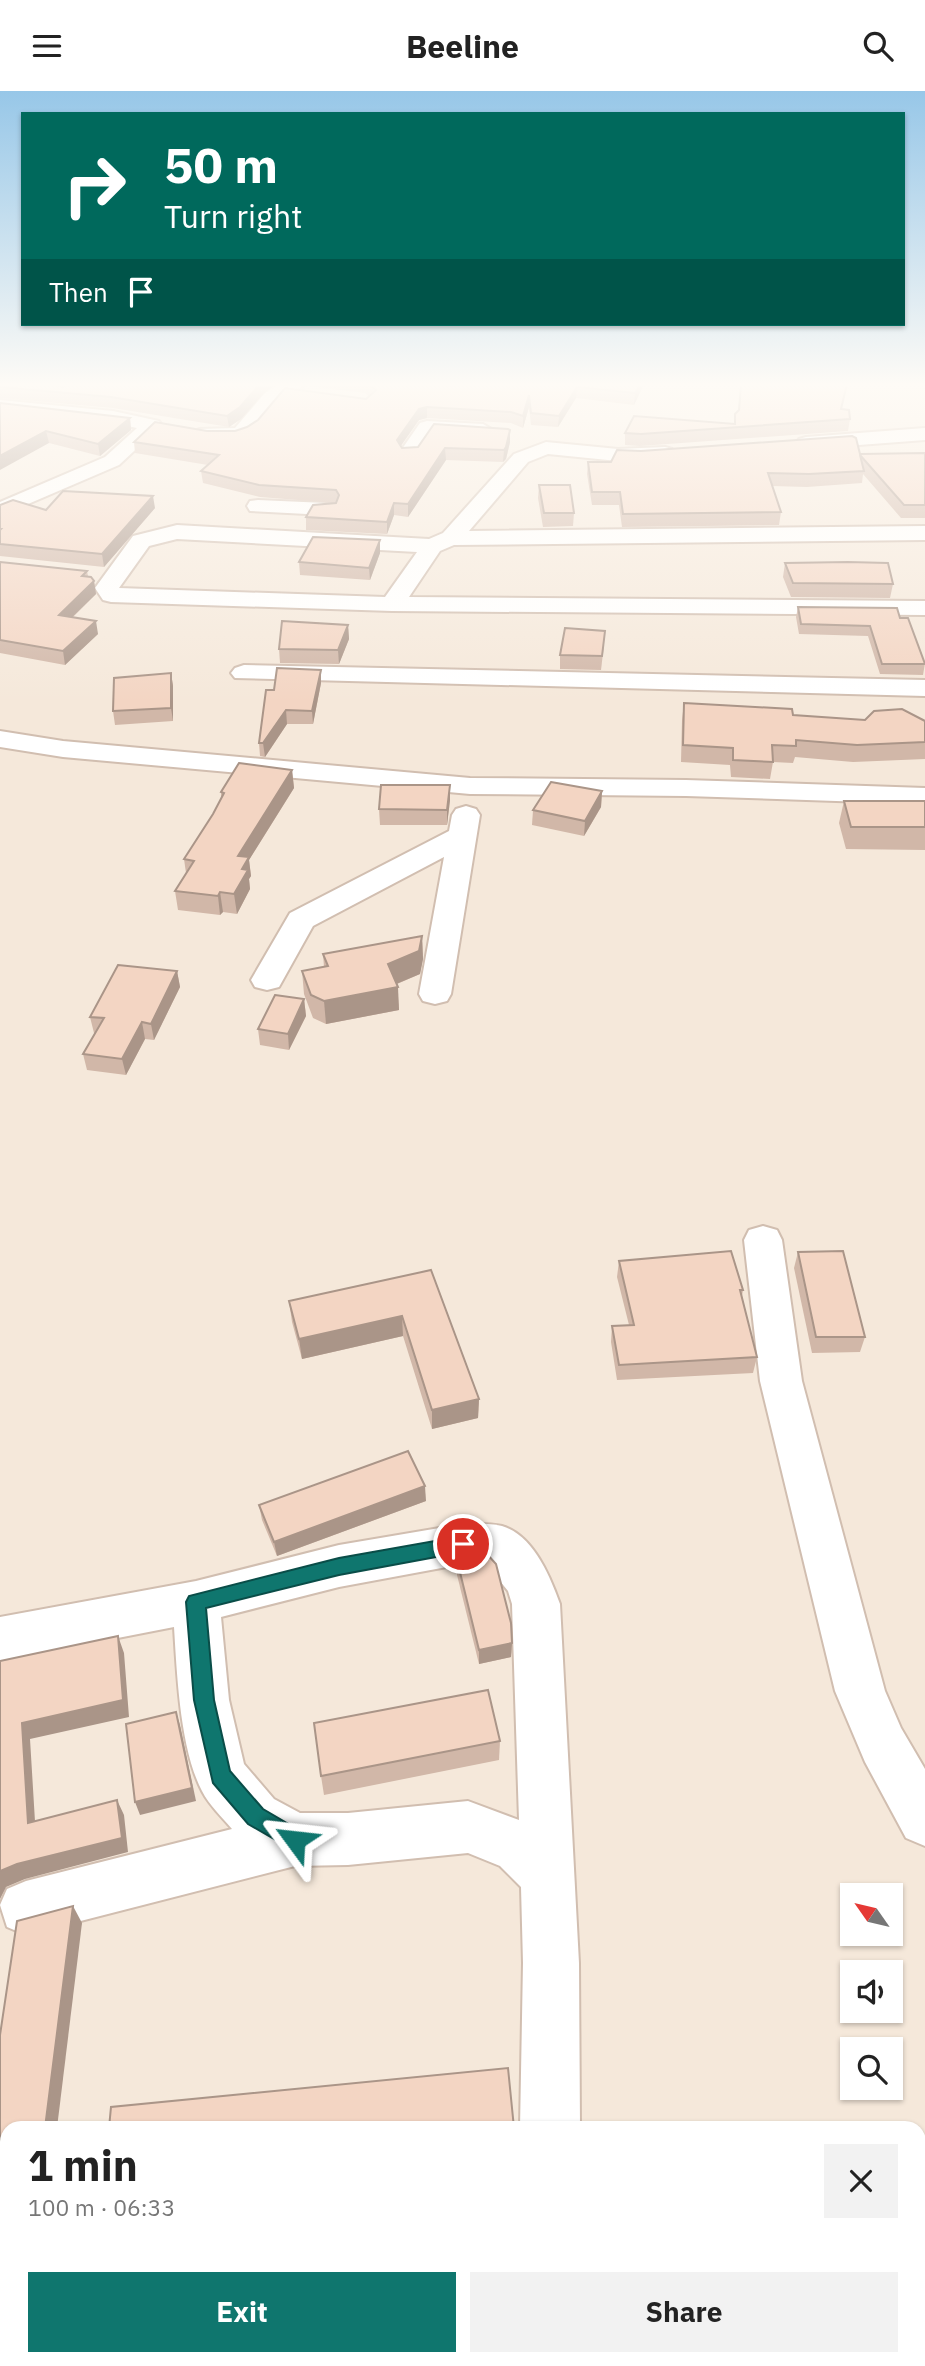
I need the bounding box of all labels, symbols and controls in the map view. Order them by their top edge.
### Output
text: Beeline [406,25,519,67]
icon: menu [28,27,66,65]
icon: search [859,27,897,65]
text: 50 m [164,133,278,196]
icon: right [49,140,140,231]
text: Turn right [164,195,302,237]
icon: arrive [122,273,160,311]
text: Then [49,275,108,309]
pin [433,1514,493,1574]
icon: arrive [444,1525,482,1563]
position arrow [258,1803,332,1877]
north arrow [840,1883,903,1946]
map controls [840,1883,903,2100]
button: sound [840,1960,903,2023]
button: search [840,2037,903,2100]
text: 1 min [28,2138,138,2193]
button: close [824,2144,898,2218]
text: 100 m · 06:33 [28,2192,175,2222]
button: Exit [28,2272,456,2352]
button: Share [470,2272,898,2352]

